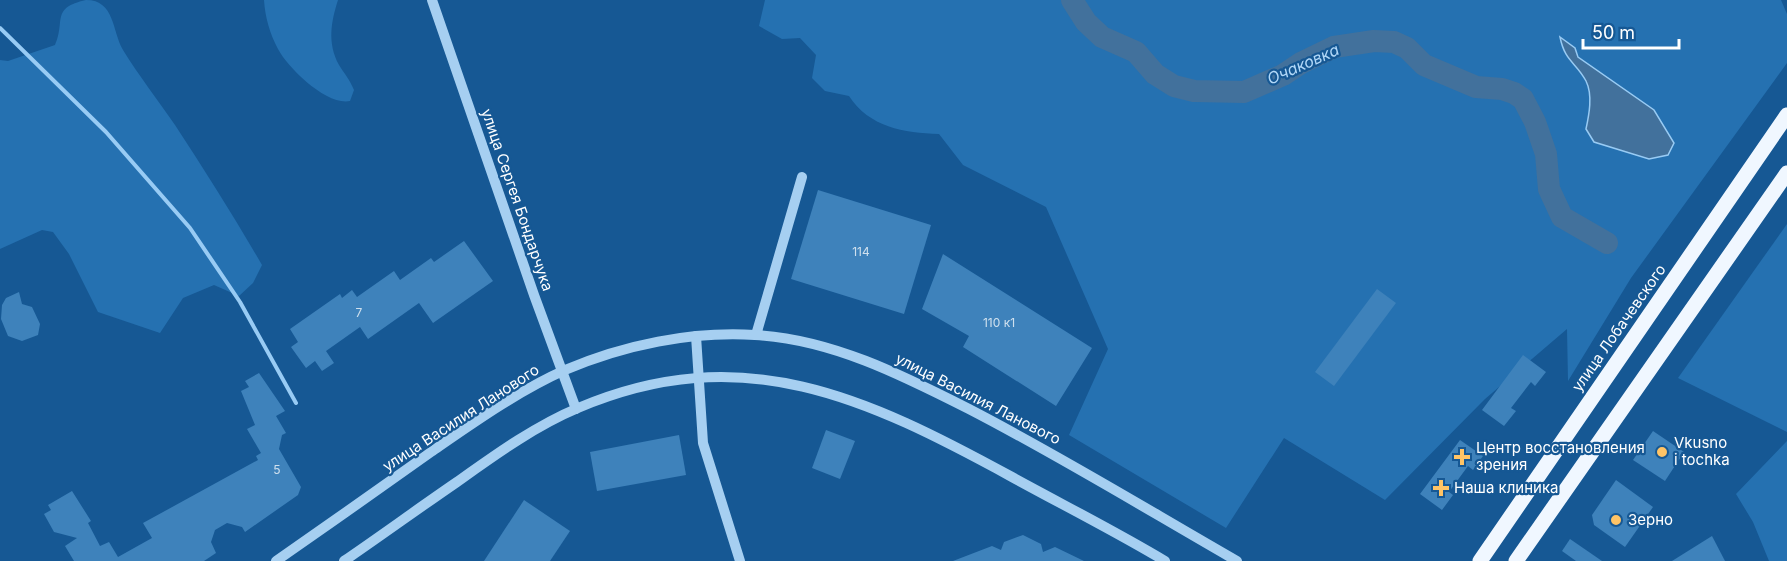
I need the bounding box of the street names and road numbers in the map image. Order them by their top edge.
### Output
street label: улица Сергея Бондарчука [477,106,558,293]
street label: улица Лобачевского [1568,260,1670,395]
street label: улица Василия Ланового [892,349,1064,449]
street label: улица Василия Ланового [379,360,543,475]

